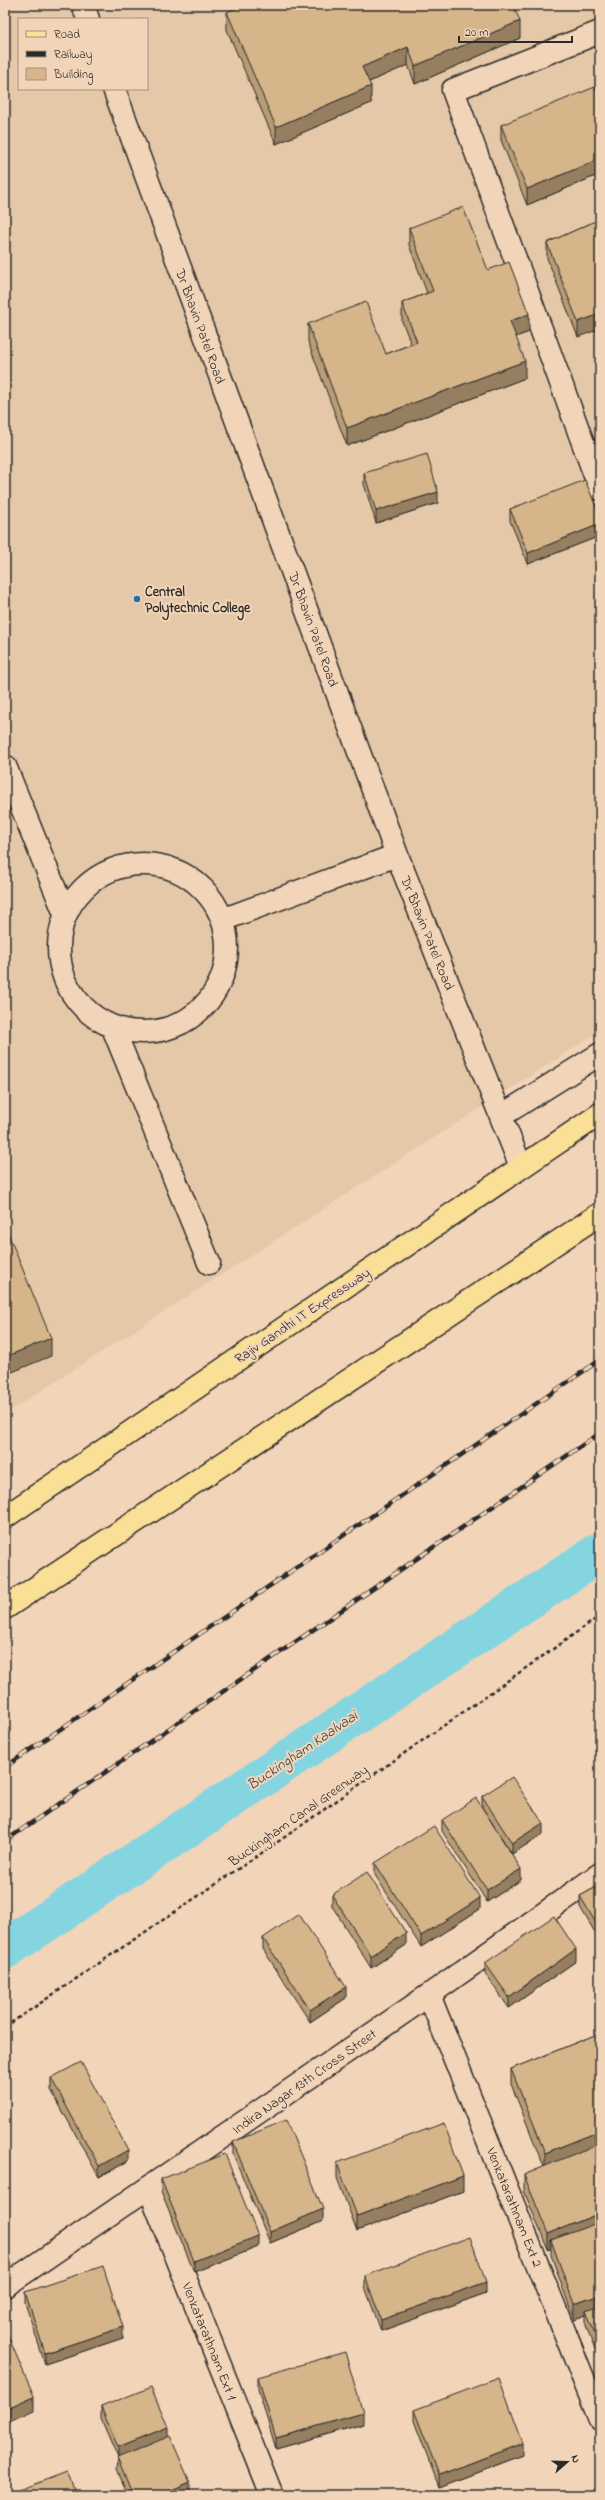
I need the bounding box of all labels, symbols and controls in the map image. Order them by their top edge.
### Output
legend [18,18,148,90]
scale bar [459,18,572,44]
text: 20 m [465,24,488,42]
text: Road [54,26,80,44]
text: Railway [54,46,93,65]
text: Building [53,66,93,85]
street label: Dr Bhavin Patel Road [169,265,230,387]
street label: Dr Bhavin Patel Road [282,568,343,690]
place label: Central Polytechnic College [145,582,251,621]
marker: Central Polytechnic College [132,594,142,604]
street label: Dr Bhavin Patel Road [394,872,459,994]
street label: Rajiv Gandhi IT Expressway [231,1263,376,1370]
water label: Buckingham Kaalvaai [243,1705,364,1797]
street label: Buckingham Canal Greenway [224,1760,374,1874]
street label: Indira Nagar 13th Cross Street [228,2024,382,2141]
street label: Venkatarathnam Ext 2 [480,2143,547,2271]
street label: Venkatarathnam Ext 1 [175,2279,242,2404]
north arrow [547,2442,587,2482]
text: N [567,2453,584,2465]

